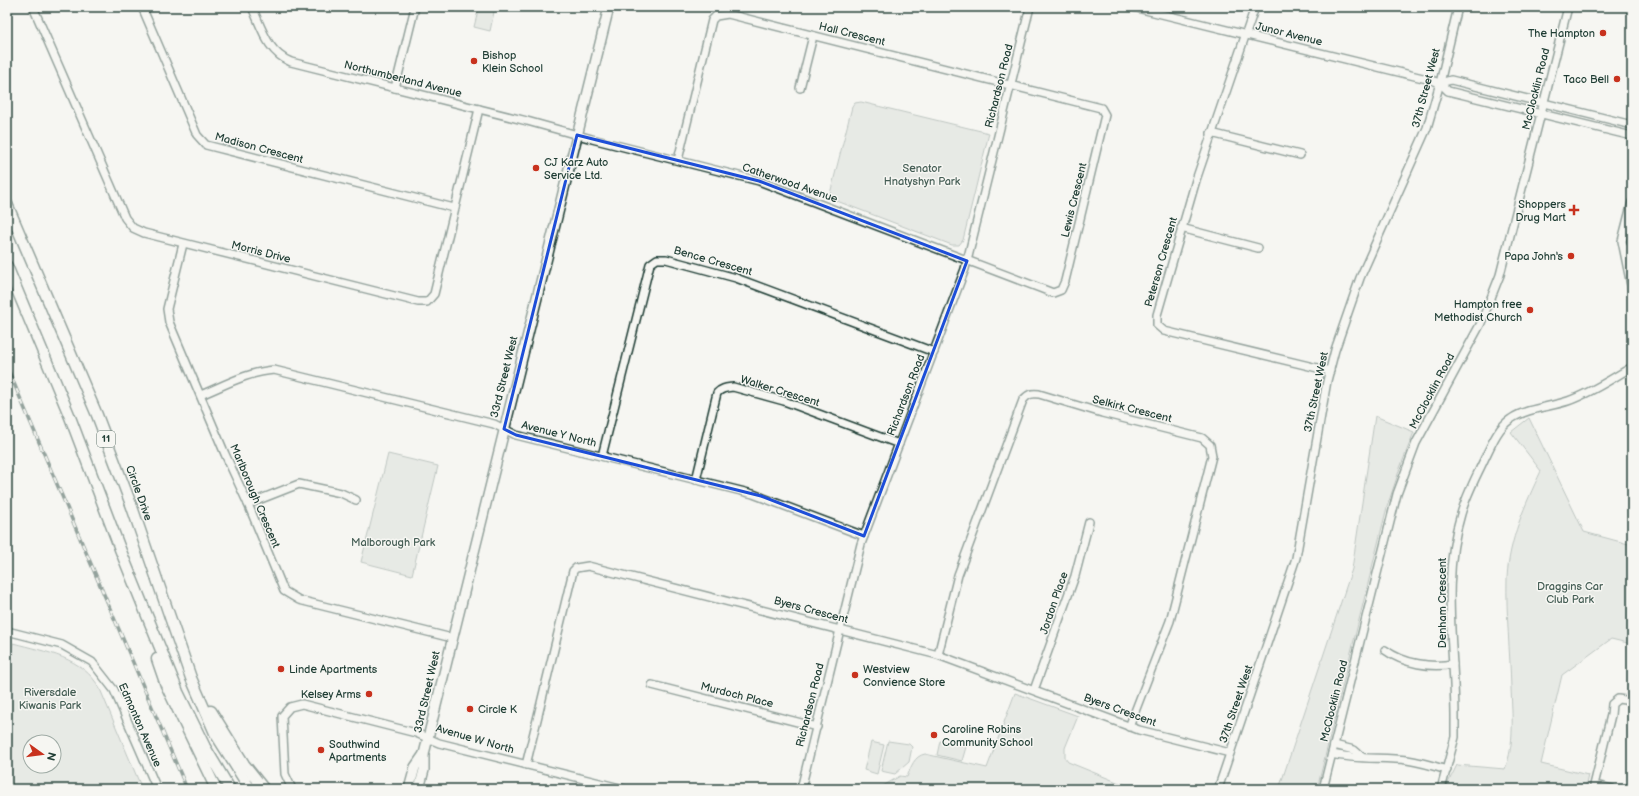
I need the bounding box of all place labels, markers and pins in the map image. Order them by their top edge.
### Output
place label: The Hampton [1528,27,1595,40]
marker: The Hampton [1598,28,1608,38]
place label: Bishop Klein School [482,49,543,75]
marker: Bishop Klein School [469,56,479,66]
place label: Taco Bell [1563,73,1609,86]
marker: Taco Bell [1612,74,1622,84]
place label: CJ Karz Auto Service Ltd. [544,156,608,182]
marker: CJ Karz Auto Service Ltd. [531,163,541,173]
place label: Shoppers Drug Mart [1515,198,1567,224]
marker: Shoppers Drug Mart [1569,205,1579,215]
place label: Papa John's [1504,250,1564,263]
marker: Papa John's [1566,251,1576,261]
place label: Hampton free Methodist Church [1434,298,1522,324]
marker: Hampton free Methodist Church [1525,305,1535,315]
place label: Linde Apartments [289,663,378,676]
place label: Westview Convience Store [863,663,946,689]
marker: Linde Apartments [276,664,286,674]
marker: Westview Convience Store [850,670,860,680]
place label: Kelsey Arms [301,688,362,701]
marker: Kelsey Arms [364,689,374,699]
place label: Circle K [478,703,518,716]
marker: Circle K [465,704,475,714]
place label: Caroline Robins Community School [942,723,1033,749]
marker: Caroline Robins Community School [929,730,939,740]
place label: Southwind Apartments [329,738,387,764]
marker: Southwind Apartments [316,745,326,755]

